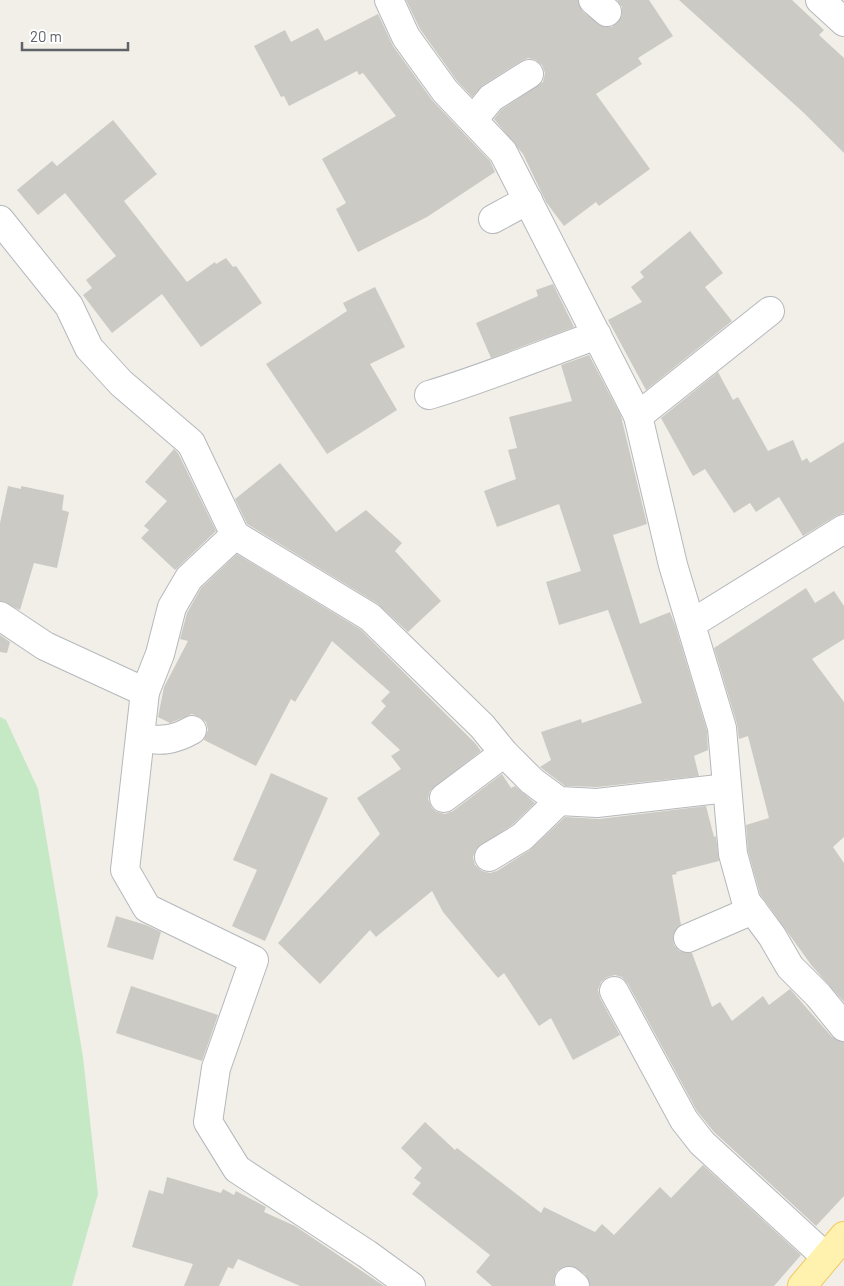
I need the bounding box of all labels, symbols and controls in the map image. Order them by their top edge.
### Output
scale bar [22,20,129,52]
text: 20 m [30,27,62,45]

